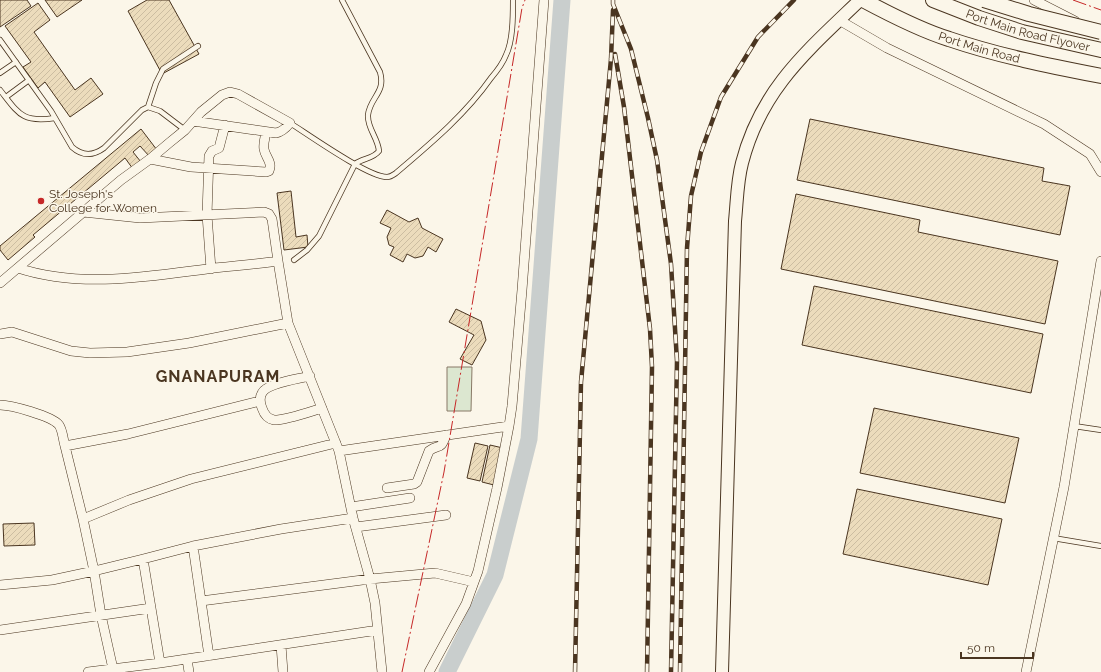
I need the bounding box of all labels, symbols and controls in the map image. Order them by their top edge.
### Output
street label: Port Main Road Flyover [964,5,1092,55]
street label: Port Main Road [937,28,1021,66]
place label: St. Joseph's College for Women [49,187,157,215]
marker: St. Joseph's College for Women [36,196,46,206]
district label: GNANAPURAM [156,367,280,386]
scale bar [961,634,1033,660]
text: 50 m [967,641,995,655]

